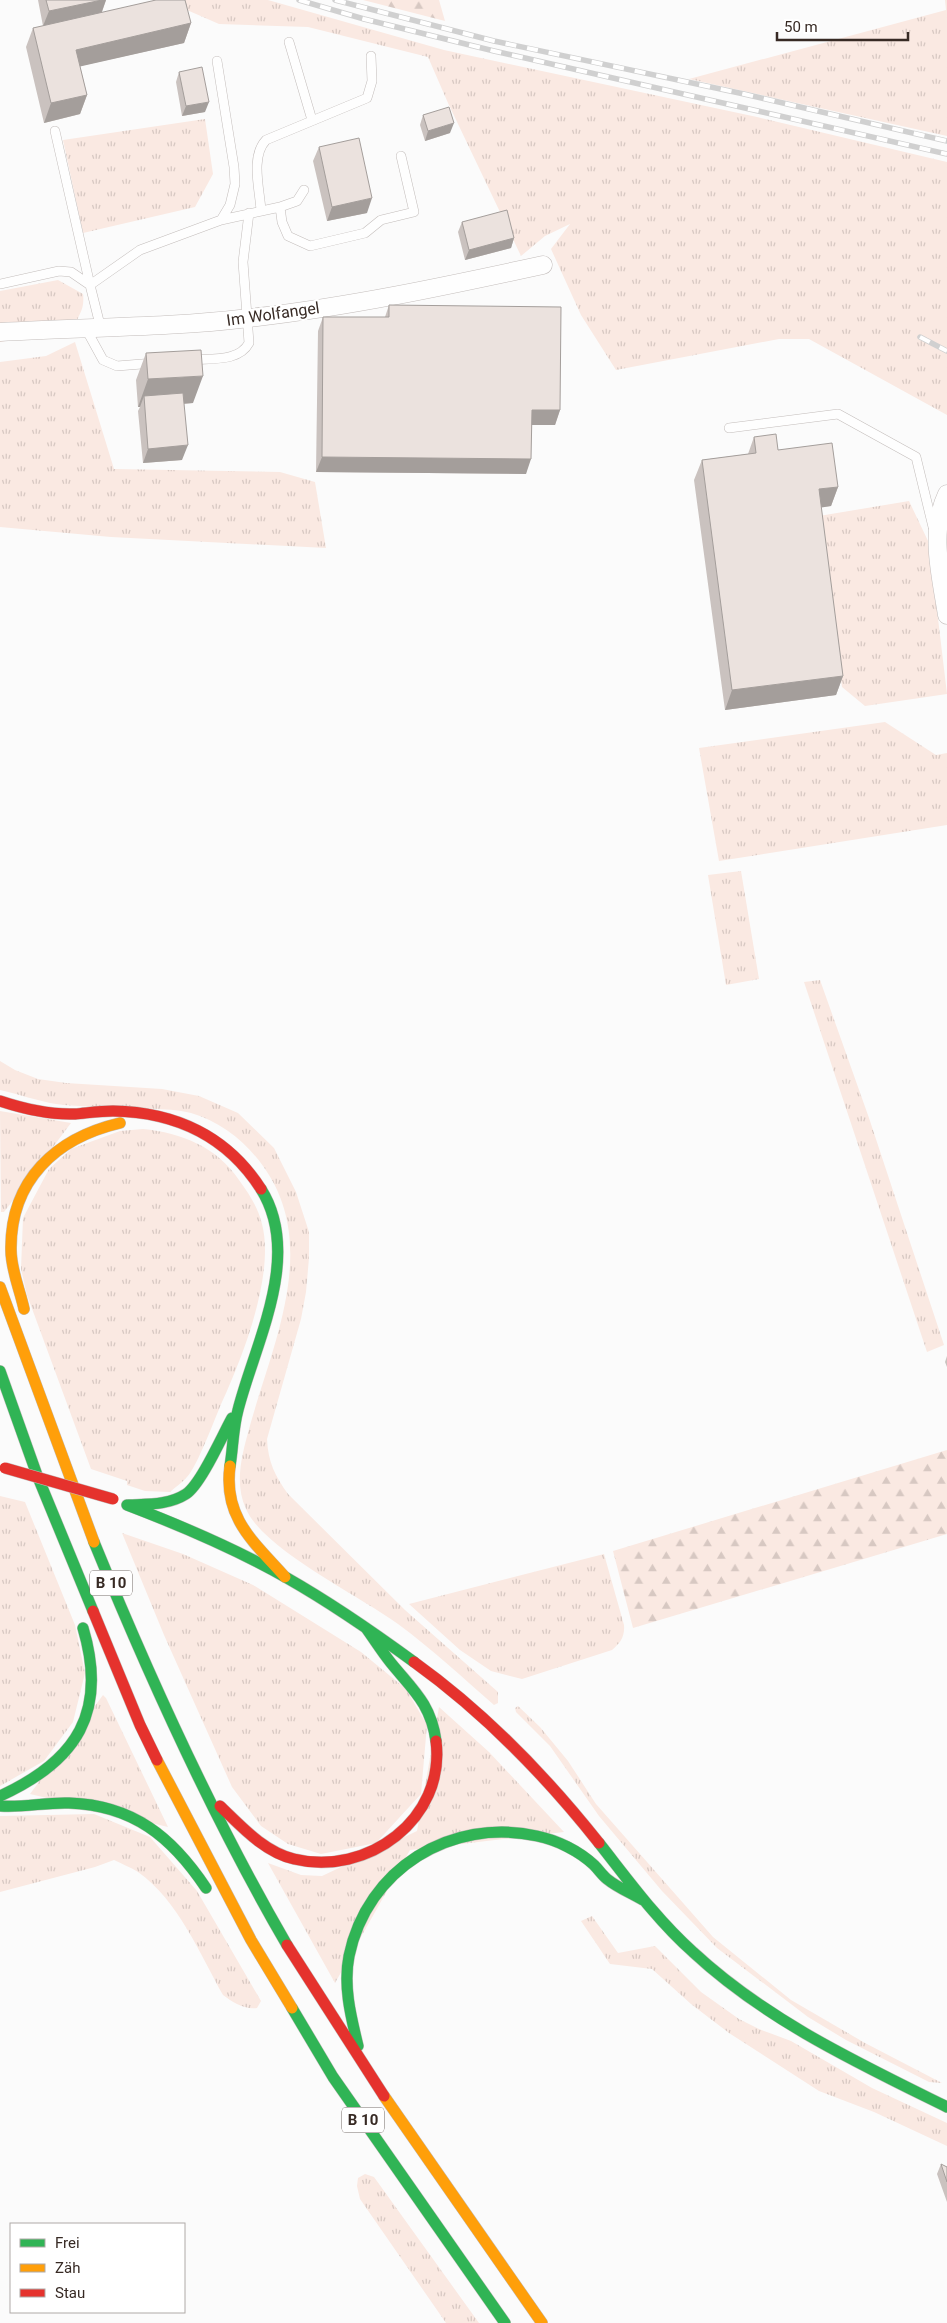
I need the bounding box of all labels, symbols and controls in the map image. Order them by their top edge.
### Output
scale bar [777,10,908,42]
text: 50 m [784,18,818,36]
street label: Im Wolfangel [225,298,321,330]
road number: B 10 [90,1570,132,1596]
road number: B 10 [342,2108,384,2132]
legend [10,2223,185,2313]
text: Frei [55,2234,80,2252]
text: Zäh [55,2259,80,2277]
text: Stau [55,2284,85,2302]

